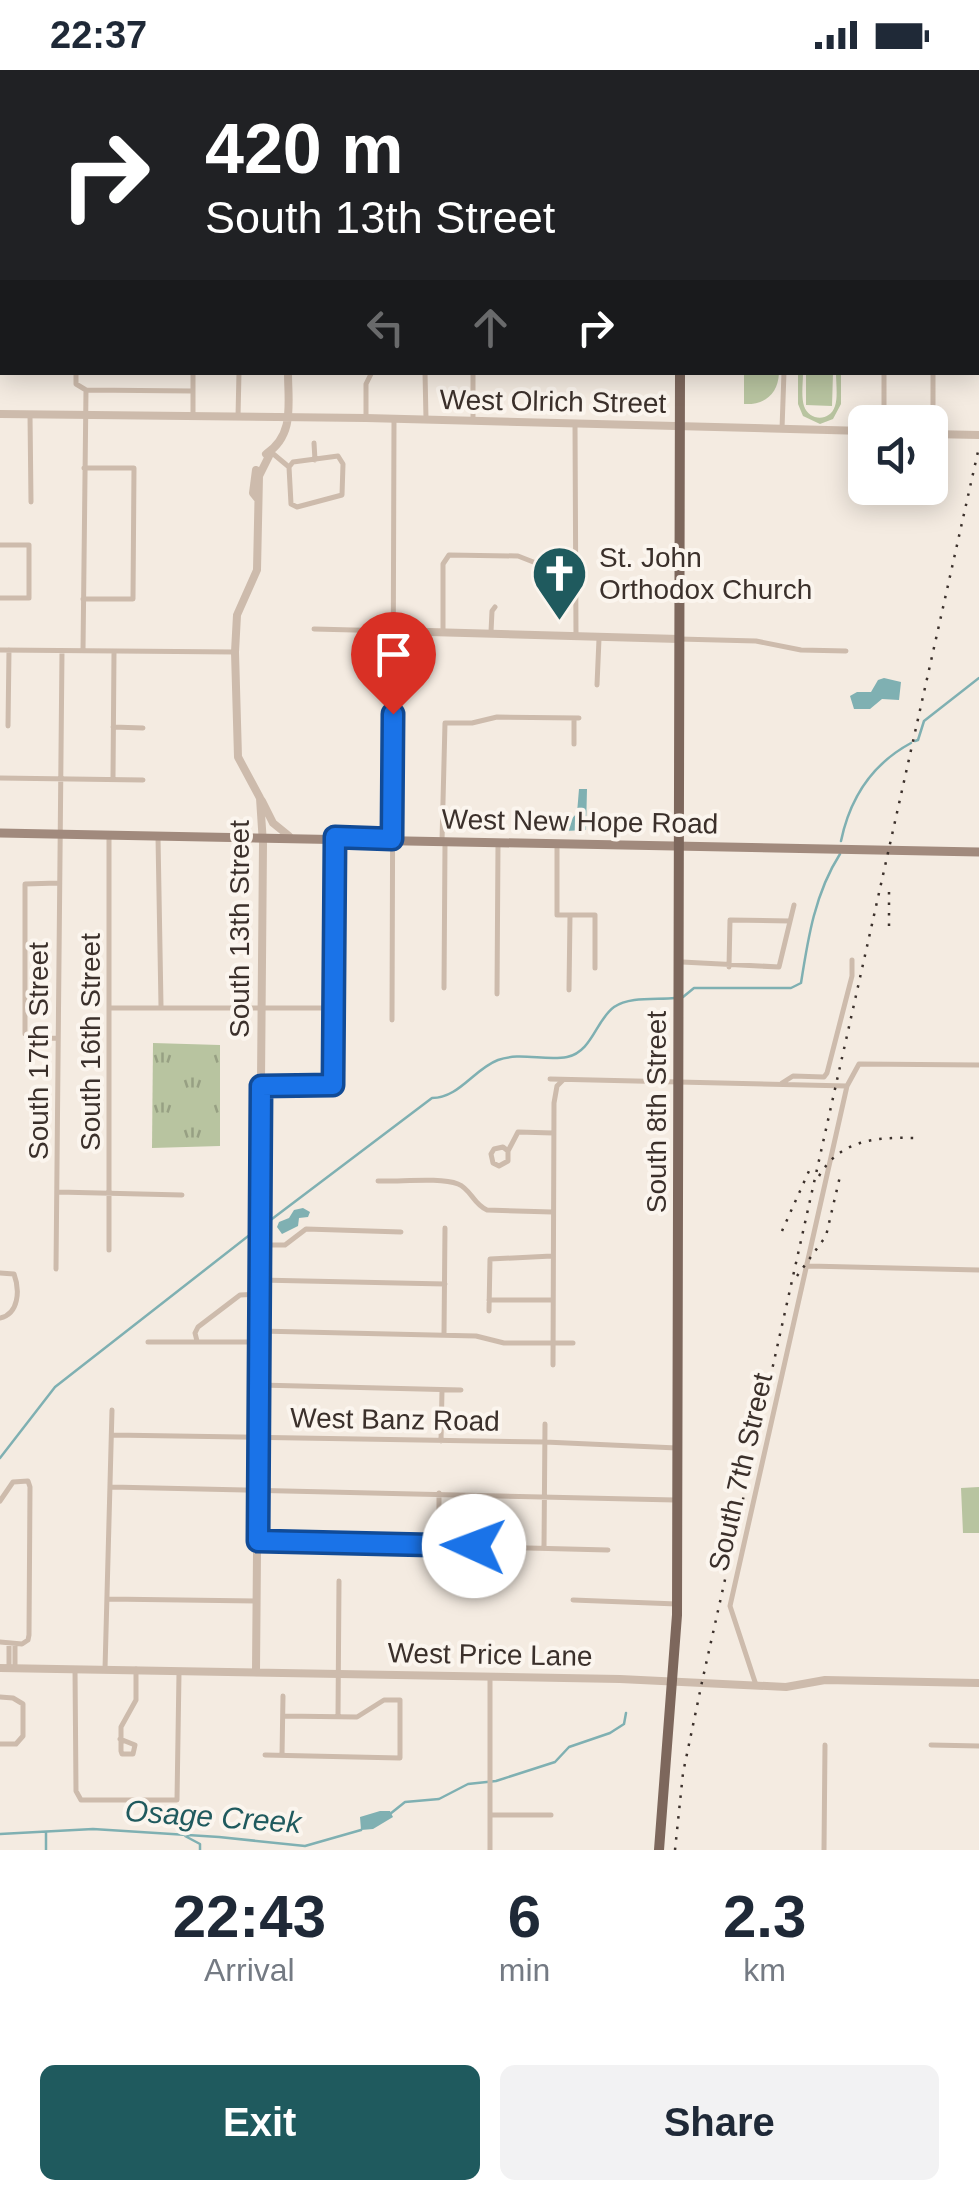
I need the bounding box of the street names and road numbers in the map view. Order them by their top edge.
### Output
street label: West Olrich Street [439,384,667,419]
street label: West New Hope Road [441,804,718,839]
street label: South 13th Street [224,820,255,1038]
street label: South 16th Street [75,933,106,1151]
street label: South 17th Street [23,942,54,1160]
street label: South 8th Street [641,1011,672,1213]
street label: South 7th Street [703,1370,778,1574]
street label: West Banz Road [290,1402,500,1437]
street label: West Price Lane [387,1637,593,1672]

